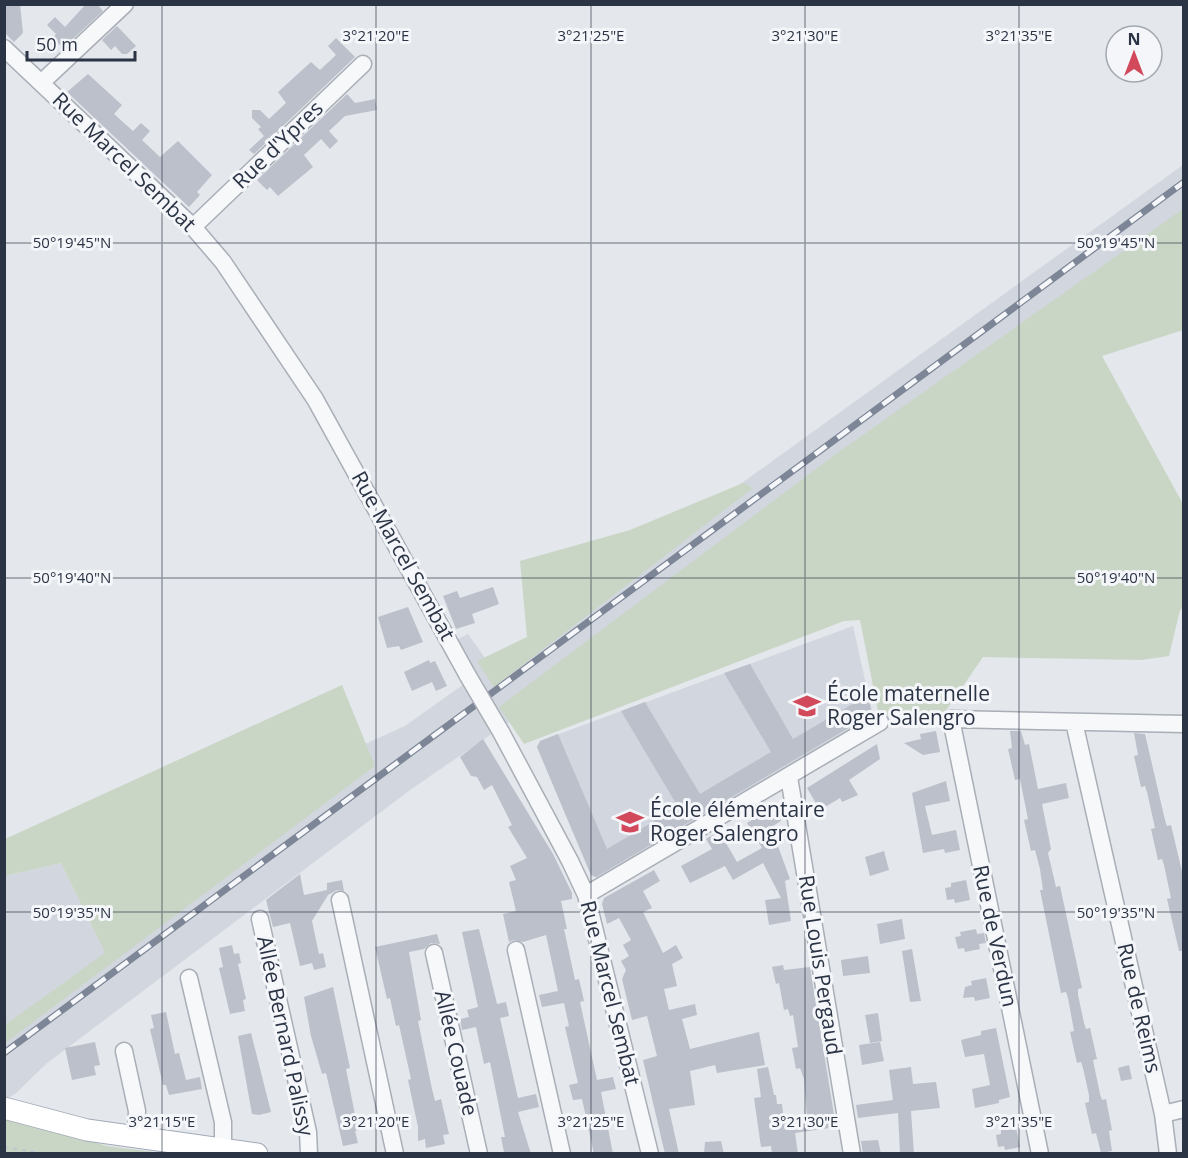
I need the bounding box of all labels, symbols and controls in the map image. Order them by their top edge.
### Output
scale bar [27,24,135,62]
north arrow [1104,24,1164,84]
text: 3°21'20"E [343,25,409,45]
text: 3°21'25"E [558,25,624,45]
text: 3°21'30"E [772,25,838,45]
text: 3°21'35"E [986,25,1052,45]
text: N [1127,28,1141,50]
text: 50 m [36,32,78,56]
street label: Rue Marcel Sembat [47,85,203,237]
street label: Rue d'Ypres [226,94,329,194]
text: 50°19'45"N [33,232,111,252]
text: 50°19'45"N [1077,232,1155,252]
street label: Rue Marcel Sembat [346,466,462,645]
text: 50°19'40"N [33,567,111,587]
text: 50°19'40"N [1077,567,1155,587]
place label: École maternelle Roger Salengro [827,679,990,731]
school or university icon: École maternelle Roger Salengro [792,691,822,721]
place label: École élémentaire Roger Salengro [650,795,825,847]
school or university icon: École élémentaire Roger Salengro [615,807,645,837]
street label: Rue de Verdun [967,862,1025,1009]
street label: Rue Louis Pergaud [793,873,849,1057]
street label: Rue Marcel Sembat [574,897,647,1088]
text: 50°19'35"N [33,902,111,922]
text: 50°19'35"N [1077,902,1155,922]
street label: Allée Bernard Palissy [251,933,321,1139]
street label: Rue de Reims [1111,940,1169,1076]
street label: Allée Couade [429,987,485,1118]
text: 3°21'15"E [129,1111,195,1131]
text: 3°21'20"E [343,1111,409,1131]
text: 3°21'25"E [558,1111,624,1131]
text: 3°21'30"E [772,1111,838,1131]
text: 3°21'35"E [986,1111,1052,1131]

